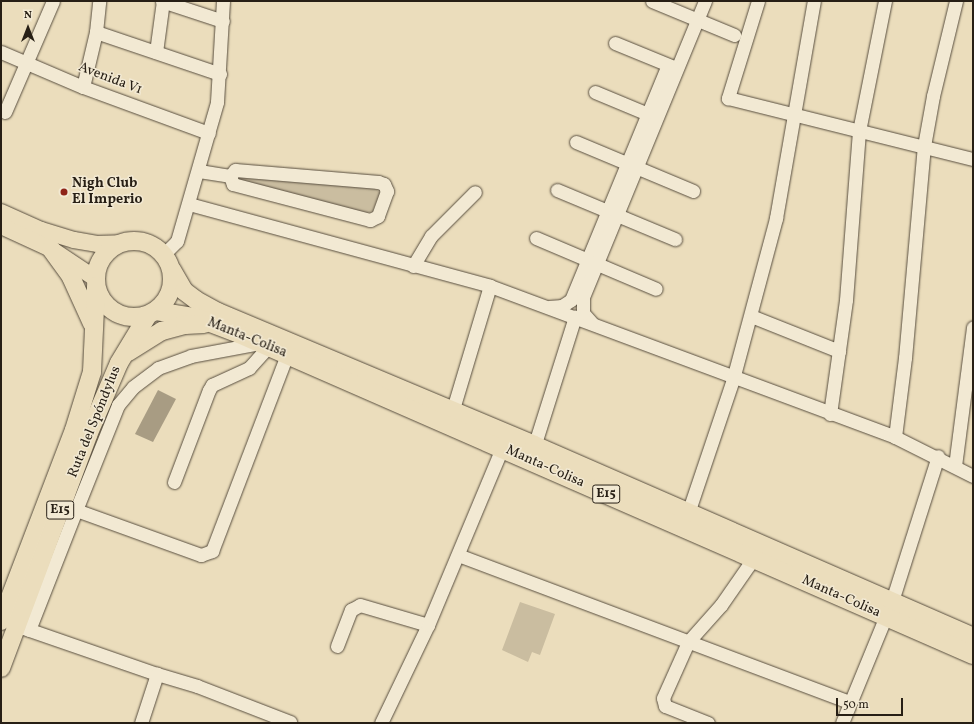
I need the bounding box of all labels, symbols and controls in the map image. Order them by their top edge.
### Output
north arrow [8,8,48,48]
text: N [24,8,32,23]
street label: Avenida V1 [75,59,145,99]
place label: Nigh Club El Imperio [72,176,143,208]
marker: Nigh Club El Imperio [59,187,69,197]
street label: Manta-Colisa [205,314,289,362]
street label: Ruta del Spóndylus [65,364,125,480]
street label: Manta-Colisa [503,442,587,492]
road number: E15 [592,483,620,505]
road number: E15 [46,499,74,521]
street label: Manta-Colisa [799,572,883,622]
scale bar [838,690,905,716]
text: 50 m [843,697,869,713]

